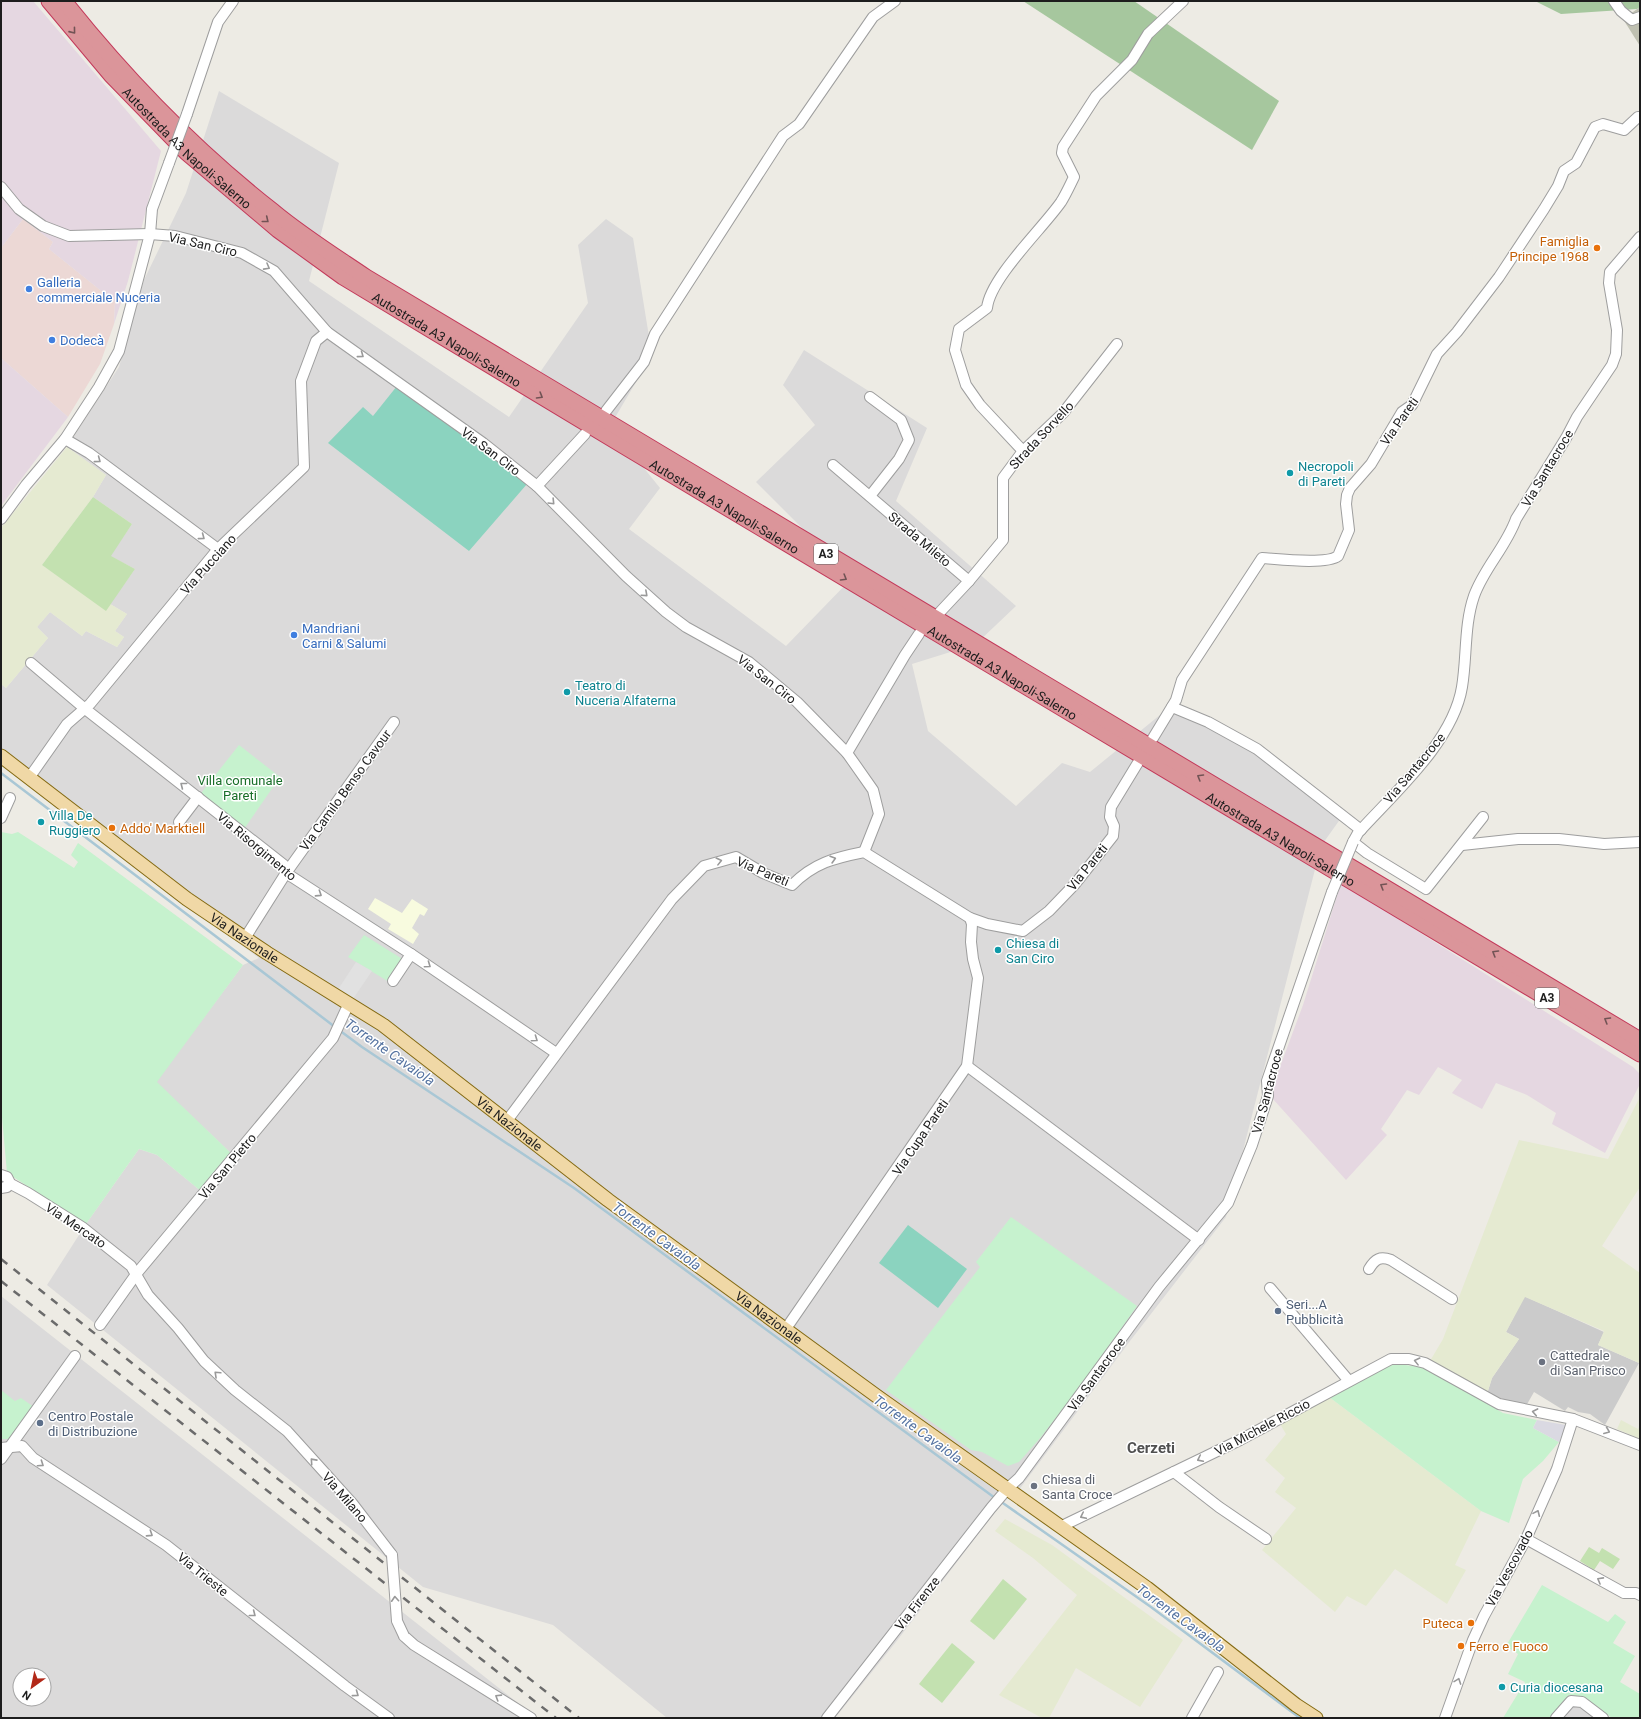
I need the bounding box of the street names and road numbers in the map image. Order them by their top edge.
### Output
street label: Autostrada A3 Napoli-Salerno [119,84,254,212]
street label: Via San Ciro [167,229,239,260]
street label: Autostrada A3 Napoli-Salerno [369,289,524,390]
street label: Via Pareti [1377,394,1421,448]
street label: Strada Sorvello [1006,398,1077,472]
street label: Via San Ciro [458,424,523,479]
street label: Via Santacroce [1519,427,1576,510]
street label: Autostrada A3 Napoli-Salerno [647,456,801,557]
street label: Strada Mileto [885,509,954,570]
street label: Via Pucciano [178,531,239,597]
road number: A3 [814,544,838,564]
street label: Autostrada A3 Napoli-Salerno [925,623,1080,723]
street label: Via San Ciro [734,652,799,707]
street label: Via Camilo Benso Cavour [296,726,395,854]
street label: Via Santacroce [1381,730,1448,807]
street label: Autostrada A3 Napoli-Salerno [1203,789,1358,890]
street label: Via Risorgimento [214,809,299,884]
street label: Via Pareti [1064,841,1111,894]
street label: Via Pareti [734,854,791,889]
street label: Via Nazionale [207,910,281,967]
road number: A3 [1535,988,1559,1008]
street label: Via Santacroce [1249,1047,1286,1135]
street label: Via Nazionale [473,1094,545,1154]
street label: Via Cupa Pareti [889,1096,951,1178]
street label: Via San Pietro [196,1130,259,1202]
street label: Via Mercato [43,1200,109,1251]
street label: Via Nazionale [732,1288,805,1347]
street label: Via Santacroce [1065,1335,1128,1414]
street label: Via Michele Riccio [1212,1396,1312,1459]
street label: Via Milano [319,1469,370,1525]
street label: Via Vescovado [1483,1527,1536,1609]
street label: Via Trieste [174,1549,231,1600]
street label: Via Firenze [892,1574,943,1633]

